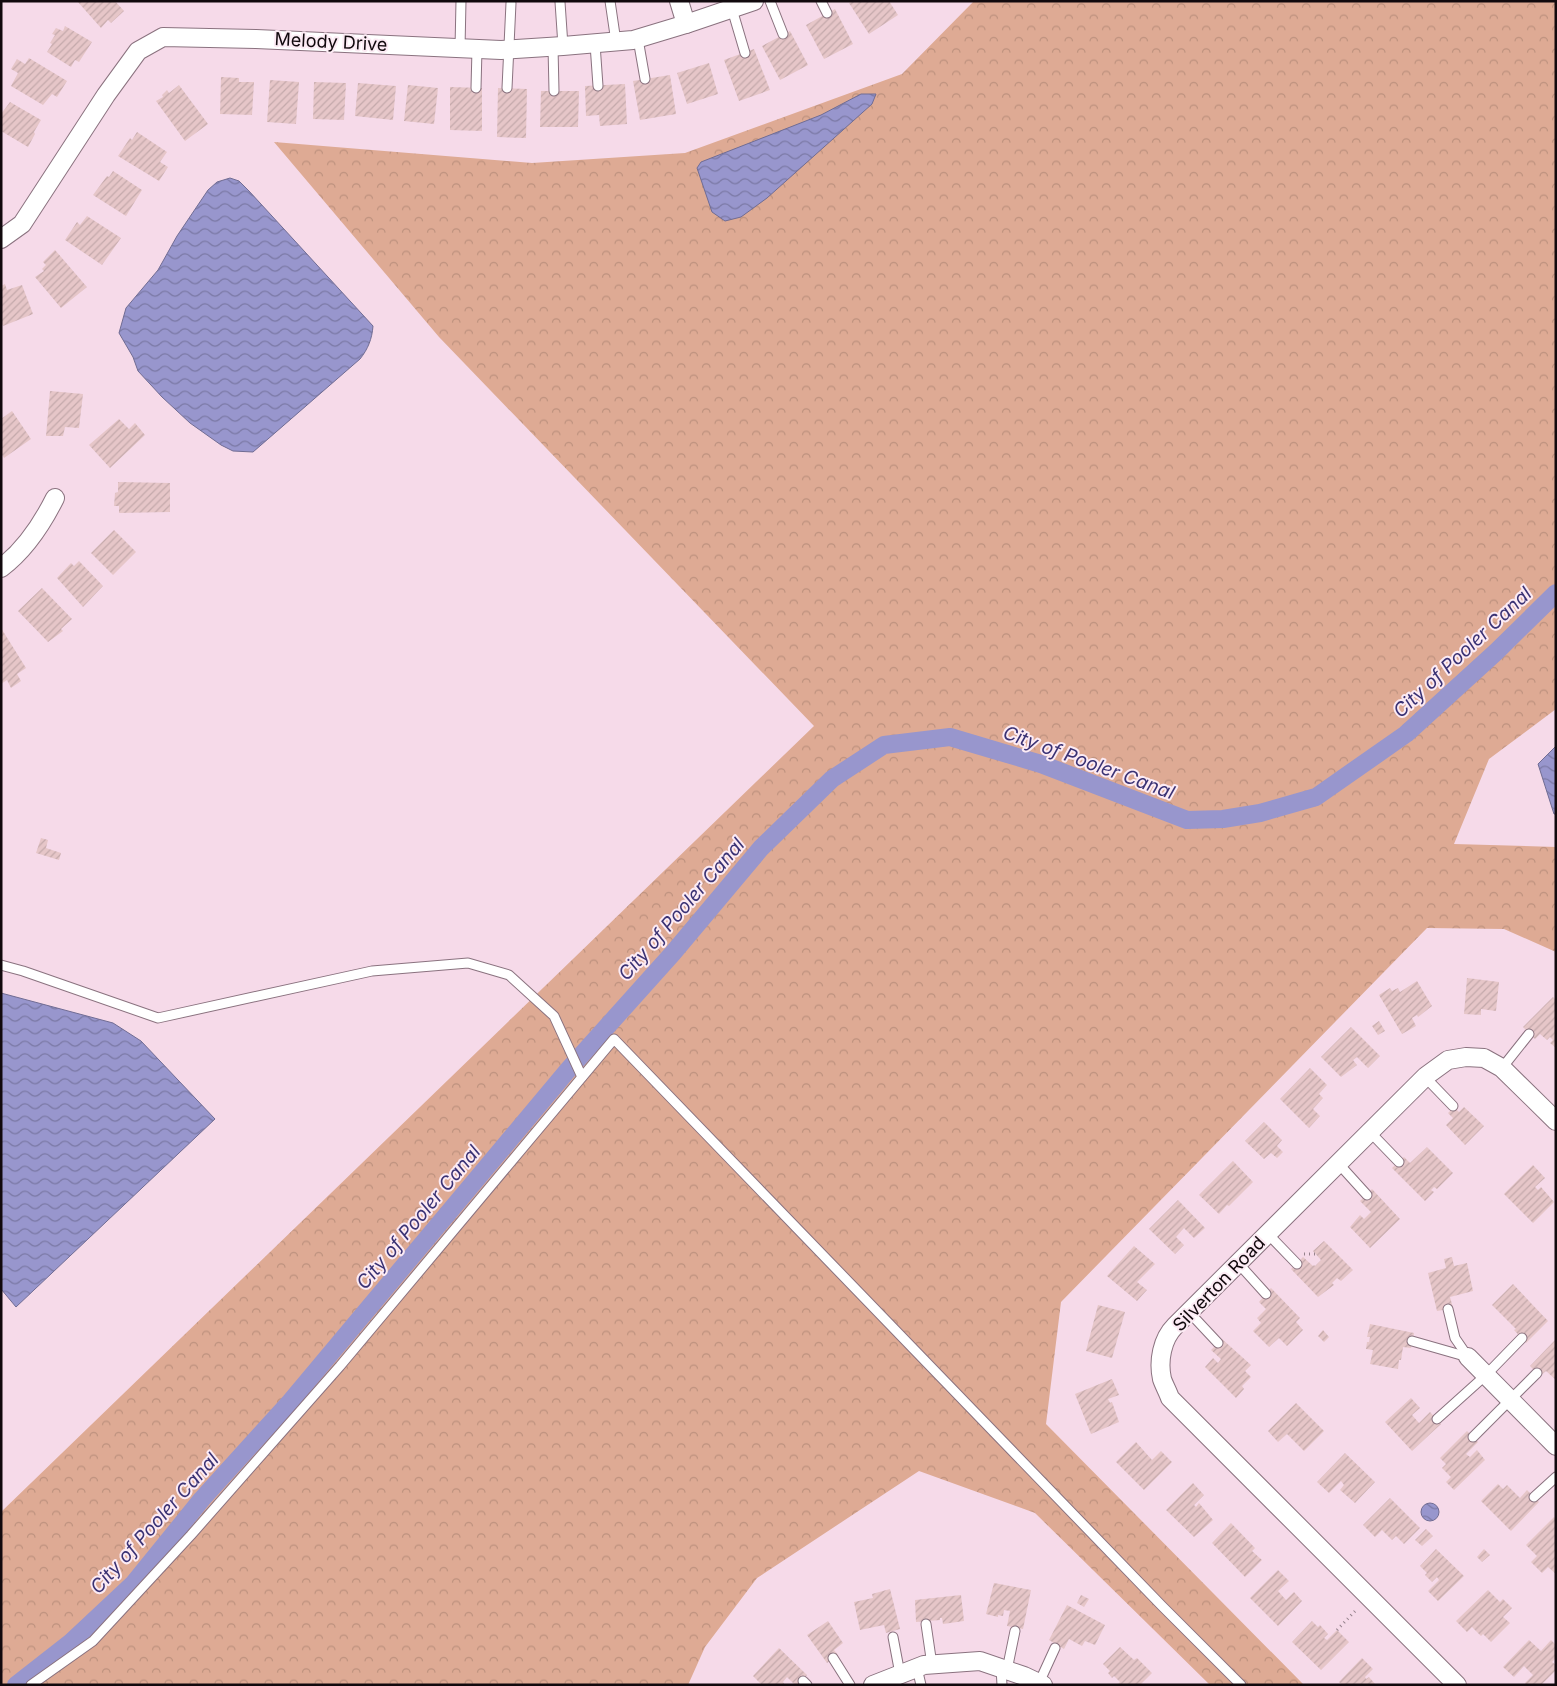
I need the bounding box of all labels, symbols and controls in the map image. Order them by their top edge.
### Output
street label: Melody Drive [274,28,388,55]
water label: City of Pooler Canal [1388,582,1537,722]
water label: City of Pooler Canal [1000,721,1178,804]
water label: City of Pooler Canal [613,833,750,985]
water label: City of Pooler Canal [351,1140,486,1294]
street label: Silverton Road [1168,1232,1269,1335]
water label: City of Pooler Canal [85,1448,224,1598]

